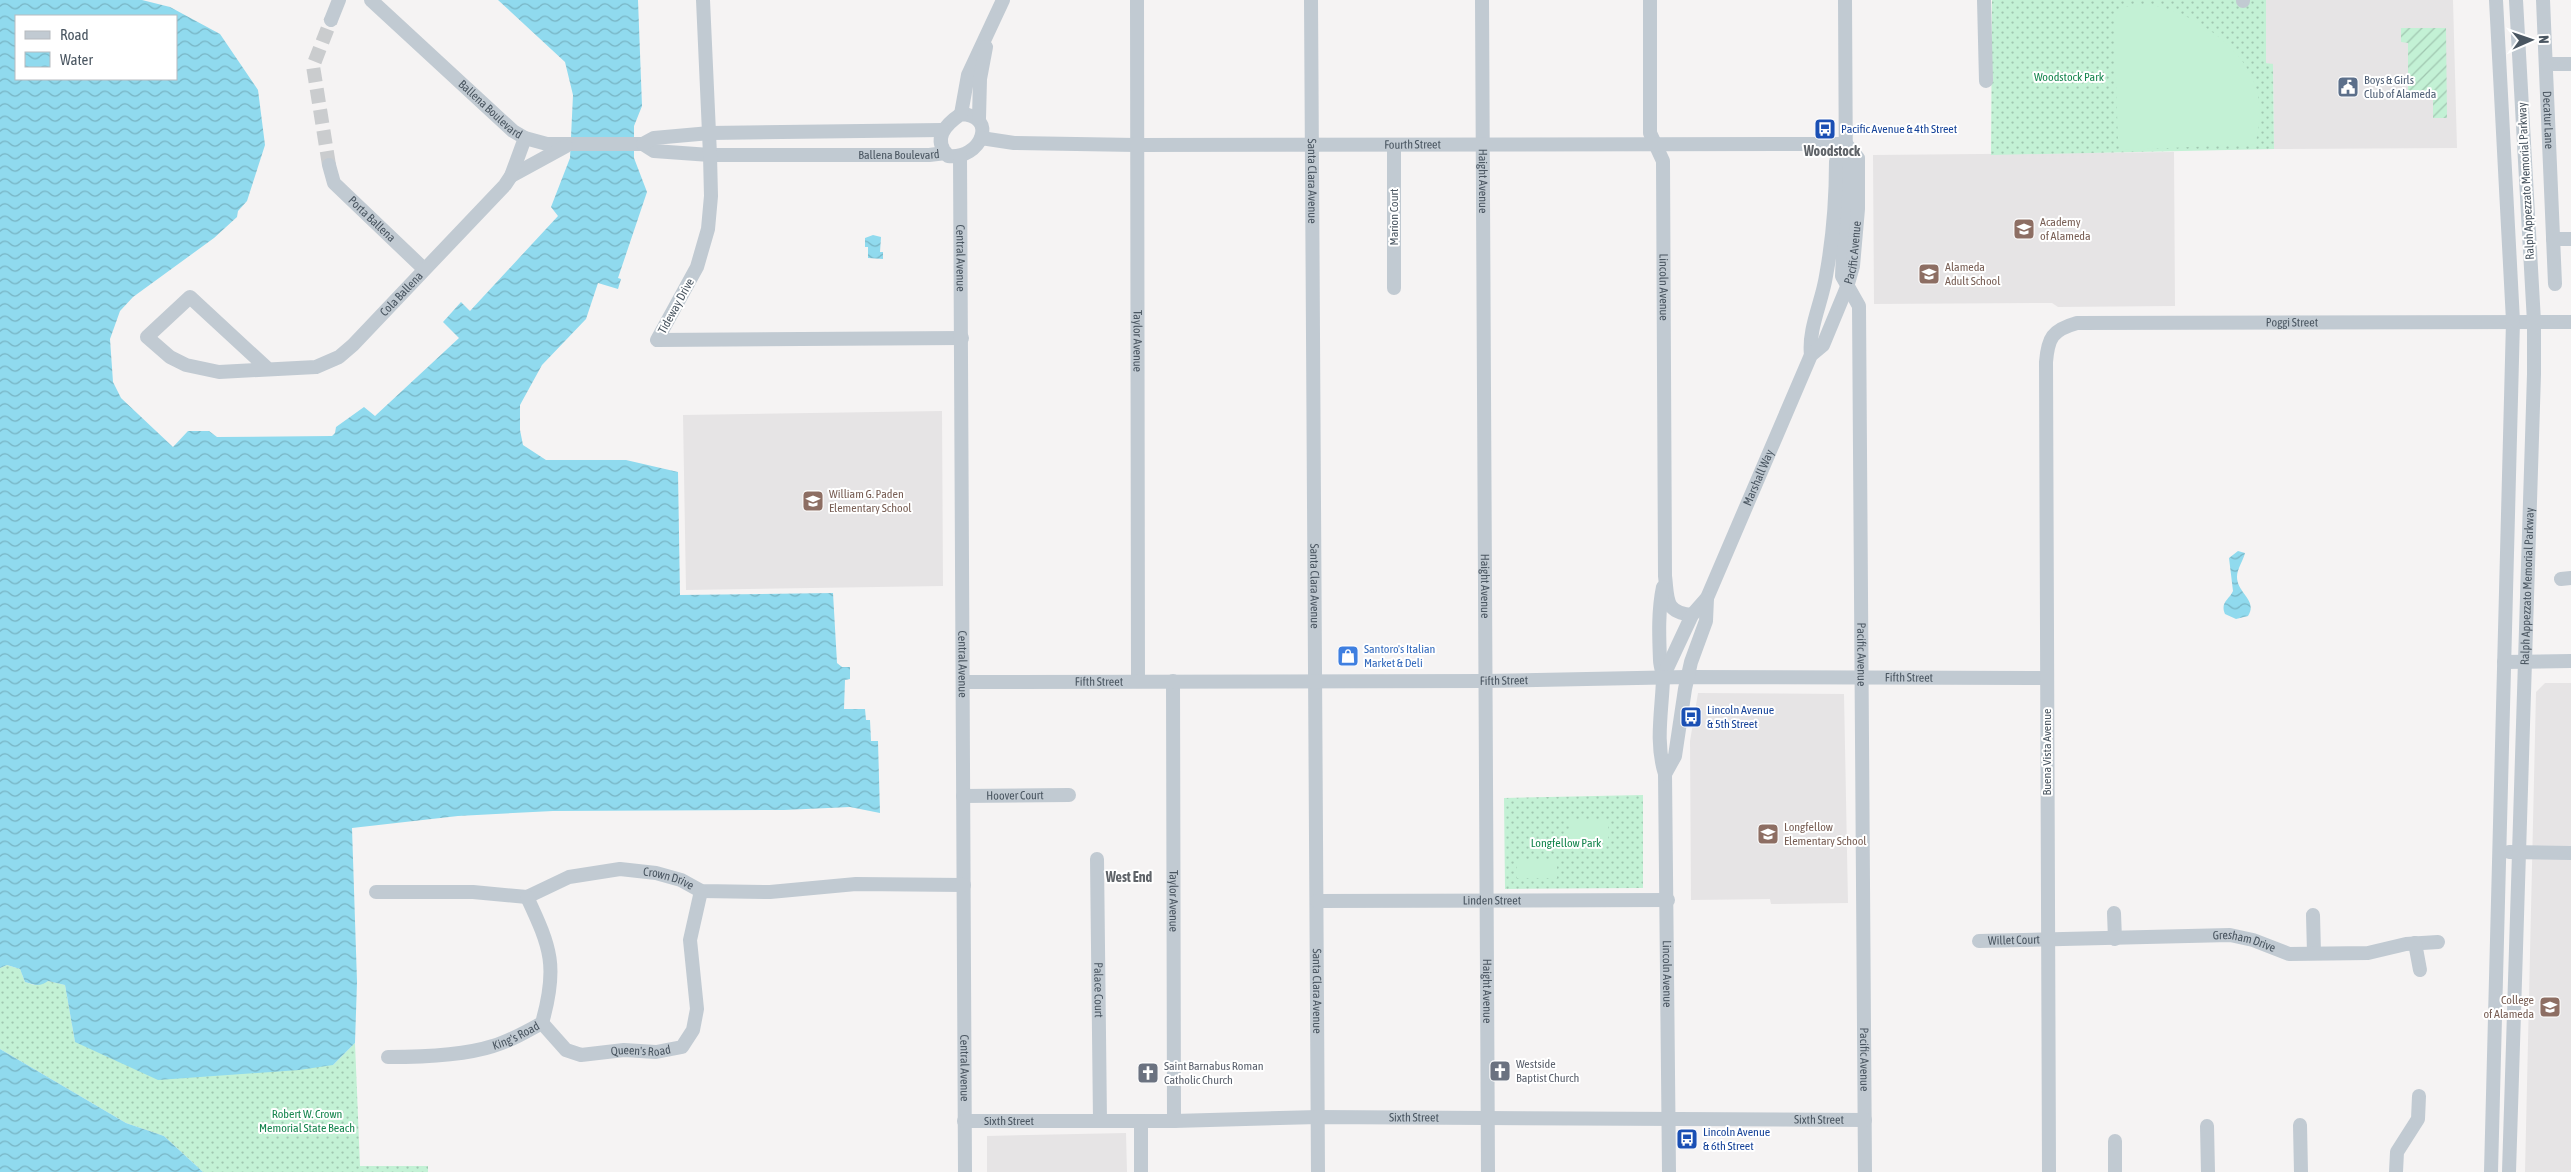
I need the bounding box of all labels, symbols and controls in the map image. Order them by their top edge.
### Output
legend [15,15,178,80]
north arrow [2506,15,2556,65]
text: Road [60,26,89,43]
text: N [2536,35,2552,44]
text: Water [60,51,93,68]
park label: Woodstock Park [2034,70,2105,84]
place label: Boys & Girls Club of Alameda [2364,73,2436,101]
public building icon: Boys & Girls Club of Alameda [2336,75,2360,99]
street label: Ballena Boulevard [455,77,525,142]
street label: Decatur Lane [2540,91,2556,149]
street label: Ralph Appezzato Memorial Parkway [2515,102,2537,260]
bus stop icon: Pacific Avenue & 4th Street [1813,117,1837,141]
place label: Pacific Avenue & 4th Street [1841,122,1958,136]
street label: Santa Clara Avenue [1305,138,1319,224]
street label: Fourth Street [1384,138,1442,152]
district label: Woodstock [1803,143,1861,159]
street label: Ballena Boulevard [858,147,940,162]
street label: Haight Avenue [1476,149,1490,213]
street label: Marion Court [1387,188,1401,245]
street label: Porta Ballena [345,193,398,245]
place label: Academy of Alameda [2040,215,2091,243]
school or university icon: Academy of Alameda [2012,217,2036,241]
street label: Pacific Avenue [1841,220,1864,286]
street label: Central Avenue [953,224,968,292]
street label: Lincoln Avenue [1656,253,1671,321]
place label: Alameda Adult School [1945,260,2001,288]
school or university icon: Alameda Adult School [1917,262,1941,286]
street label: Cola Ballena [377,269,426,319]
street label: Tideway Drive [655,276,697,336]
street label: Taylor Avenue [1130,310,1145,372]
street label: Poggi Street [2266,316,2319,330]
street label: Marshall Way [1740,447,1777,508]
place label: William G. Paden Elementary School [829,487,912,515]
school or university icon: William G. Paden Elementary School [801,489,825,513]
street label: Ralph Appezzato Memorial Parkway [2518,507,2537,665]
street label: Santa Clara Avenue [1307,543,1322,629]
street label: Haight Avenue [1478,554,1492,618]
street label: Pacific Avenue [1854,622,1869,686]
street label: Central Avenue [955,630,970,698]
place label: Santoro's Italian Market & Deli [1364,642,1435,670]
shop icon: Santoro's Italian Market & Deli [1336,644,1360,668]
street label: Fifth Street [1885,671,1934,685]
street label: Fifth Street [1480,673,1529,688]
street label: Fifth Street [1075,675,1124,689]
place label: Lincoln Avenue & 5th Street [1707,703,1774,731]
bus stop icon: Lincoln Avenue & 5th Street [1679,705,1703,729]
street label: Buena Vista Avenue [2040,709,2054,795]
street label: Hoover Court [986,788,1044,803]
place label: Longfellow Elementary School [1784,820,1867,848]
school or university icon: Longfellow Elementary School [1756,822,1780,846]
park label: Longfellow Park [1531,836,1602,850]
street label: Crown Drive [642,865,696,893]
district label: West End [1105,869,1153,885]
street label: Taylor Avenue [1166,870,1181,932]
street label: Linden Street [1463,893,1522,908]
street label: Gresham Drive [2212,928,2278,955]
street label: Willet Court [1988,933,2041,948]
street label: Lincoln Avenue [1660,940,1674,1008]
street label: Santa Clara Avenue [1310,948,1324,1034]
street label: Haight Avenue [1480,959,1494,1023]
street label: Palace Court [1091,962,1106,1018]
place label: College of Alameda [2483,993,2534,1021]
school or university icon: College of Alameda [2538,995,2562,1019]
street label: King's Road [491,1019,542,1053]
street label: Pacific Avenue [1857,1027,1871,1091]
street label: Central Avenue [957,1034,972,1102]
street label: Queen's Road [610,1042,672,1059]
place label: Westside Baptist Church [1516,1057,1579,1085]
place label: Saint Barnabus Roman Catholic Church [1164,1059,1264,1087]
church icon: Westside Baptist Church [1488,1059,1512,1083]
church icon: Saint Barnabus Roman Catholic Church [1136,1061,1160,1085]
park label: Robert W. Crown Memorial State Beach [259,1107,355,1135]
street label: Sixth Street [1389,1110,1440,1125]
street label: Sixth Street [1794,1113,1845,1127]
street label: Sixth Street [984,1114,1035,1128]
place label: Lincoln Avenue & 6th Street [1703,1125,1770,1153]
bus stop icon: Lincoln Avenue & 6th Street [1675,1127,1699,1151]

